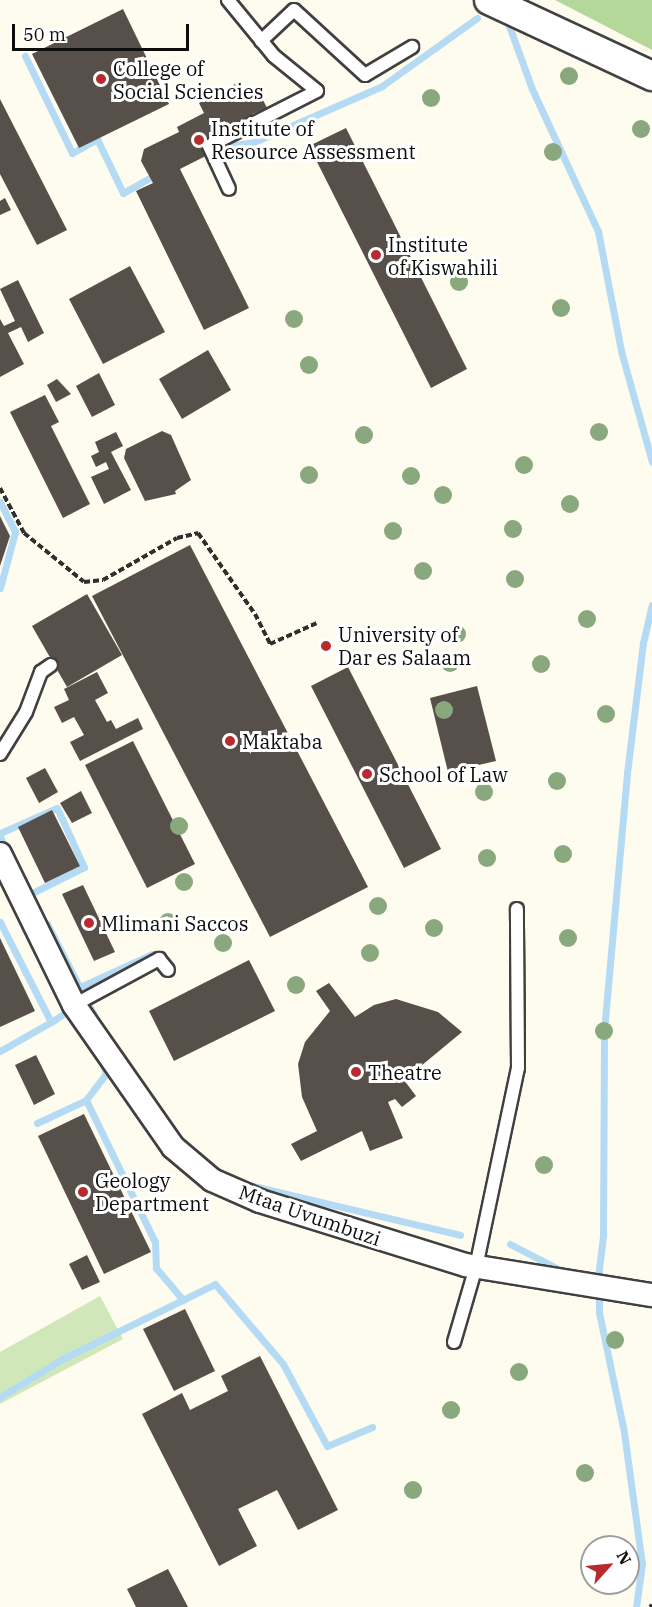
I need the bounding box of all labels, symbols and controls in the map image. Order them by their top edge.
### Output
scale bar [15,12,192,50]
text: 50 m [23,23,66,46]
place label: College of Social Sciencies [113,56,263,103]
marker: College of Social Sciencies [94,72,108,86]
place label: Institute of Resource Assessment [211,116,415,163]
marker: Institute of Resource Assessment [192,133,206,147]
place label: Institute of Kiswahili [388,232,498,279]
marker: Institute of Kiswahili [369,248,383,262]
place label: University of Dar es Salaam [338,622,471,669]
marker: University of Dar es Salaam [319,639,333,653]
place label: Maktaba [242,729,323,753]
marker: Maktaba [223,734,237,748]
place label: School of Law [379,762,508,786]
marker: School of Law [360,767,374,781]
place label: Mlimani Saccos [101,911,248,935]
marker: Mlimani Saccos [82,916,96,930]
place label: Theatre [368,1060,442,1084]
marker: Theatre [349,1065,363,1079]
place label: Geology Department [95,1168,209,1215]
street label: Mtaa Uvumbuzi [236,1179,384,1251]
marker: Geology Department [76,1185,90,1199]
north arrow [580,1535,640,1595]
text: N [612,1548,636,1568]

